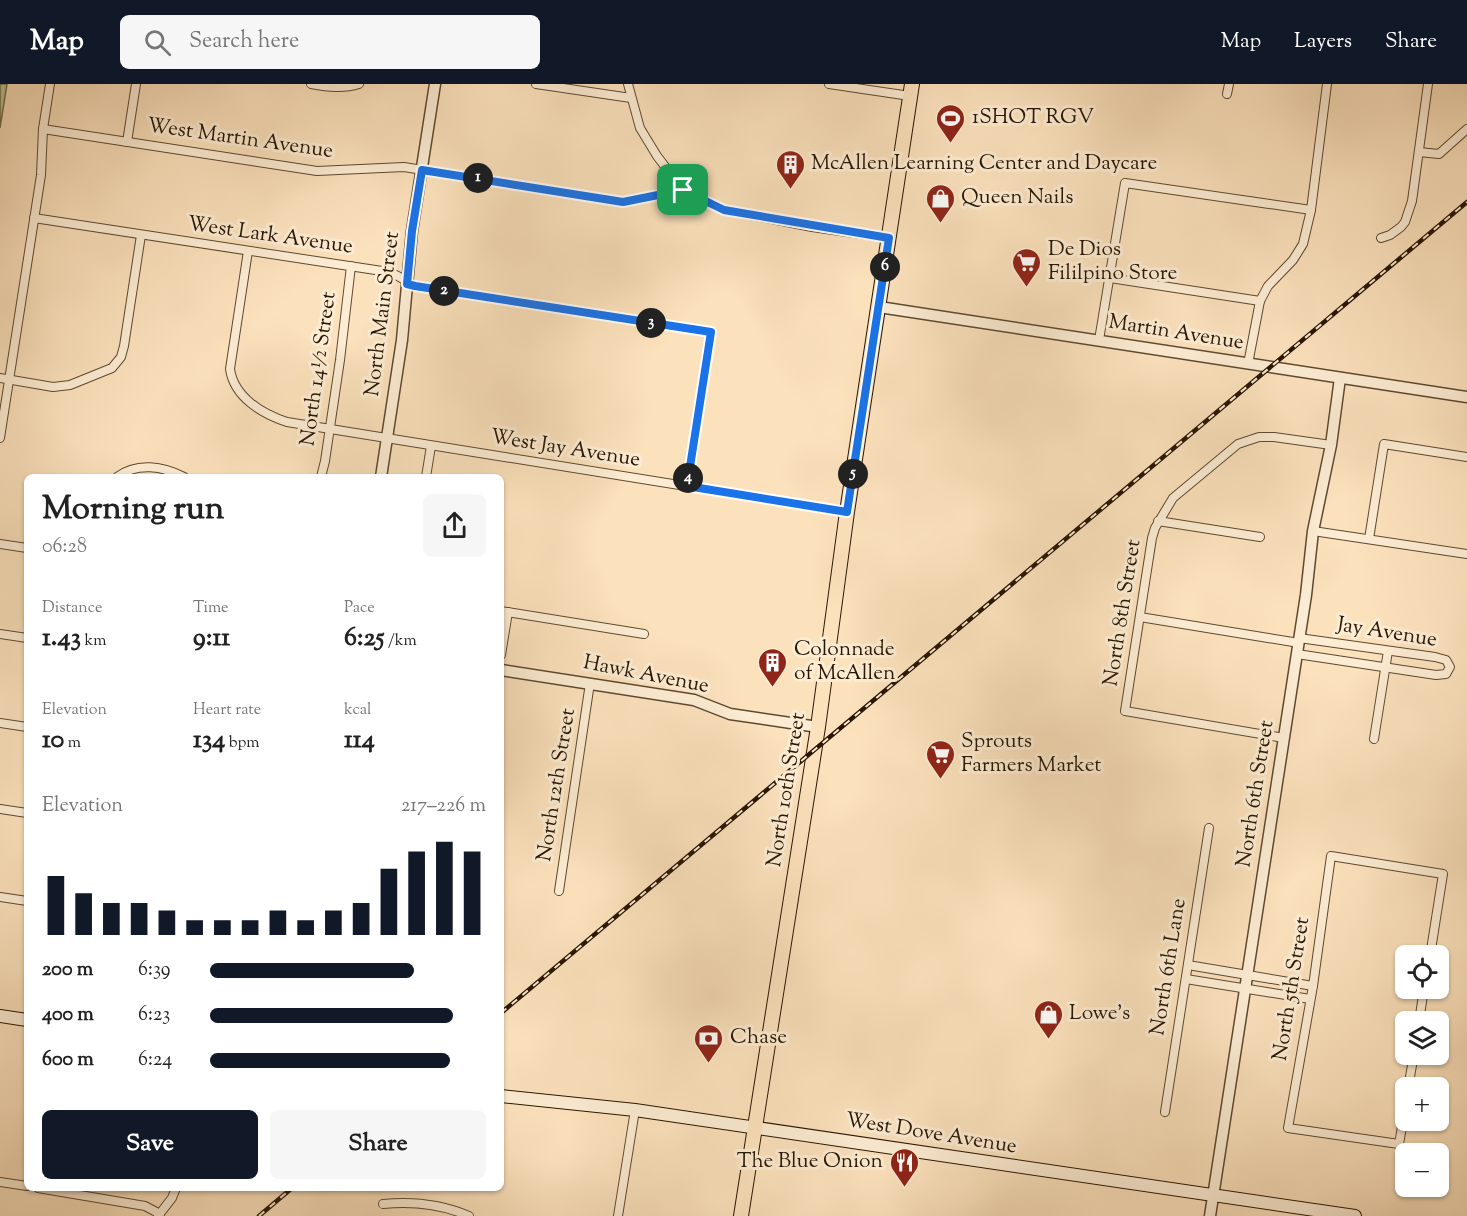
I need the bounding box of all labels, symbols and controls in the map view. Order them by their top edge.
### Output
search box [120,15,540,69]
text: Map [30,22,84,62]
icon: search [141,26,174,59]
text: Search here [189,26,299,58]
text: Map [1221,27,1261,57]
text: Layers [1294,27,1352,57]
text: Share [1385,27,1437,57]
sports icon: 1SHOT RGV [935,102,967,144]
place label: 1SHOT RGV [972,103,1094,133]
street label: West Martin Avenue [145,111,335,167]
building icon: McAllen Learning Center and Daycare [774,148,806,190]
place label: McAllen Learning Center and Daycare [811,149,1157,179]
pin: 1 [463,163,493,193]
pin [657,164,708,215]
text: 1 [475,166,481,189]
icon: arrive [666,173,699,206]
shop icon: Queen Nails [924,182,956,224]
place label: Queen Nails [961,183,1074,213]
street label: West Lark Avenue [185,210,355,262]
street label: North Main Street [358,230,408,398]
place label: De Dios Fililpino Store [1048,235,1177,289]
supermarket icon: De Dios Fililpino Store [1011,246,1043,288]
pin: 6 [870,252,900,282]
text: 6 [881,255,889,278]
pin: 2 [429,276,459,306]
text: 2 [440,279,448,302]
street label: North 14½ Street [293,290,345,448]
street label: Martin Avenue [1106,307,1246,359]
pin: 3 [636,308,666,338]
text: 3 [648,311,654,334]
street label: West Jay Avenue [488,422,642,476]
pin: 5 [838,459,868,489]
text: 5 [850,462,856,485]
pin: 4 [673,463,703,493]
text: 4 [684,466,692,489]
text: Morning run [42,486,224,534]
button: share [423,494,486,557]
text: 06:28 [42,533,87,562]
street label: North 8th Street [1097,537,1149,689]
text: Distance [42,597,102,620]
text: Time [193,597,229,620]
text: Pace [344,597,375,620]
street label: Jay Avenue [1334,610,1439,656]
text: 1.43 [42,620,81,657]
text: 9:11 [193,620,230,657]
text: 6:25 [344,620,384,657]
text: km [81,630,106,653]
text: /km [384,630,417,653]
place label: Colonnade of McAllen [794,635,895,689]
building icon: Colonnade of McAllen [757,646,789,688]
street label: Hawk Avenue [580,648,712,702]
text: Elevation [42,699,107,722]
text: Heart rate [193,699,261,722]
text: kcal [344,699,372,722]
street label: North 12th Street [530,706,584,864]
street label: North 10th Street [760,711,814,869]
street label: North 6th Street [1230,718,1282,870]
text: 10 [42,722,64,759]
text: 134 [193,722,225,759]
text: 114 [344,722,375,759]
place label: Sprouts Farmers Market [961,727,1102,781]
text: m [64,732,81,755]
text: bpm [225,732,260,755]
supermarket icon: Sprouts Farmers Market [924,738,956,780]
text: Elevation [42,792,123,821]
text: 217–226 m [401,792,486,821]
street label: North 6th Lane [1143,896,1195,1038]
street label: North 5th Street [1266,915,1318,1063]
map controls [1395,945,1449,1197]
button: locate [1395,945,1449,999]
text: 200 m [42,956,93,985]
text: 6:39 [138,956,171,985]
shop icon: Lowe's [1032,998,1064,1040]
place label: Lowe's [1069,999,1130,1029]
text: 400 m [42,1001,94,1030]
text: 6:23 [138,1001,170,1030]
button: layers [1395,1011,1449,1065]
bank icon: Chase [693,1022,725,1064]
place label: Chase [730,1023,787,1053]
text: 600 m [42,1046,94,1075]
text: 6:24 [138,1046,172,1075]
button: + [1395,1077,1449,1131]
street label: West Dove Avenue [843,1106,1019,1162]
button: Save [42,1110,258,1179]
button: Share [270,1110,486,1179]
button: − [1395,1143,1449,1197]
restaurant icon: The Blue Onion [888,1146,920,1188]
place label: The Blue Onion [737,1147,883,1177]

